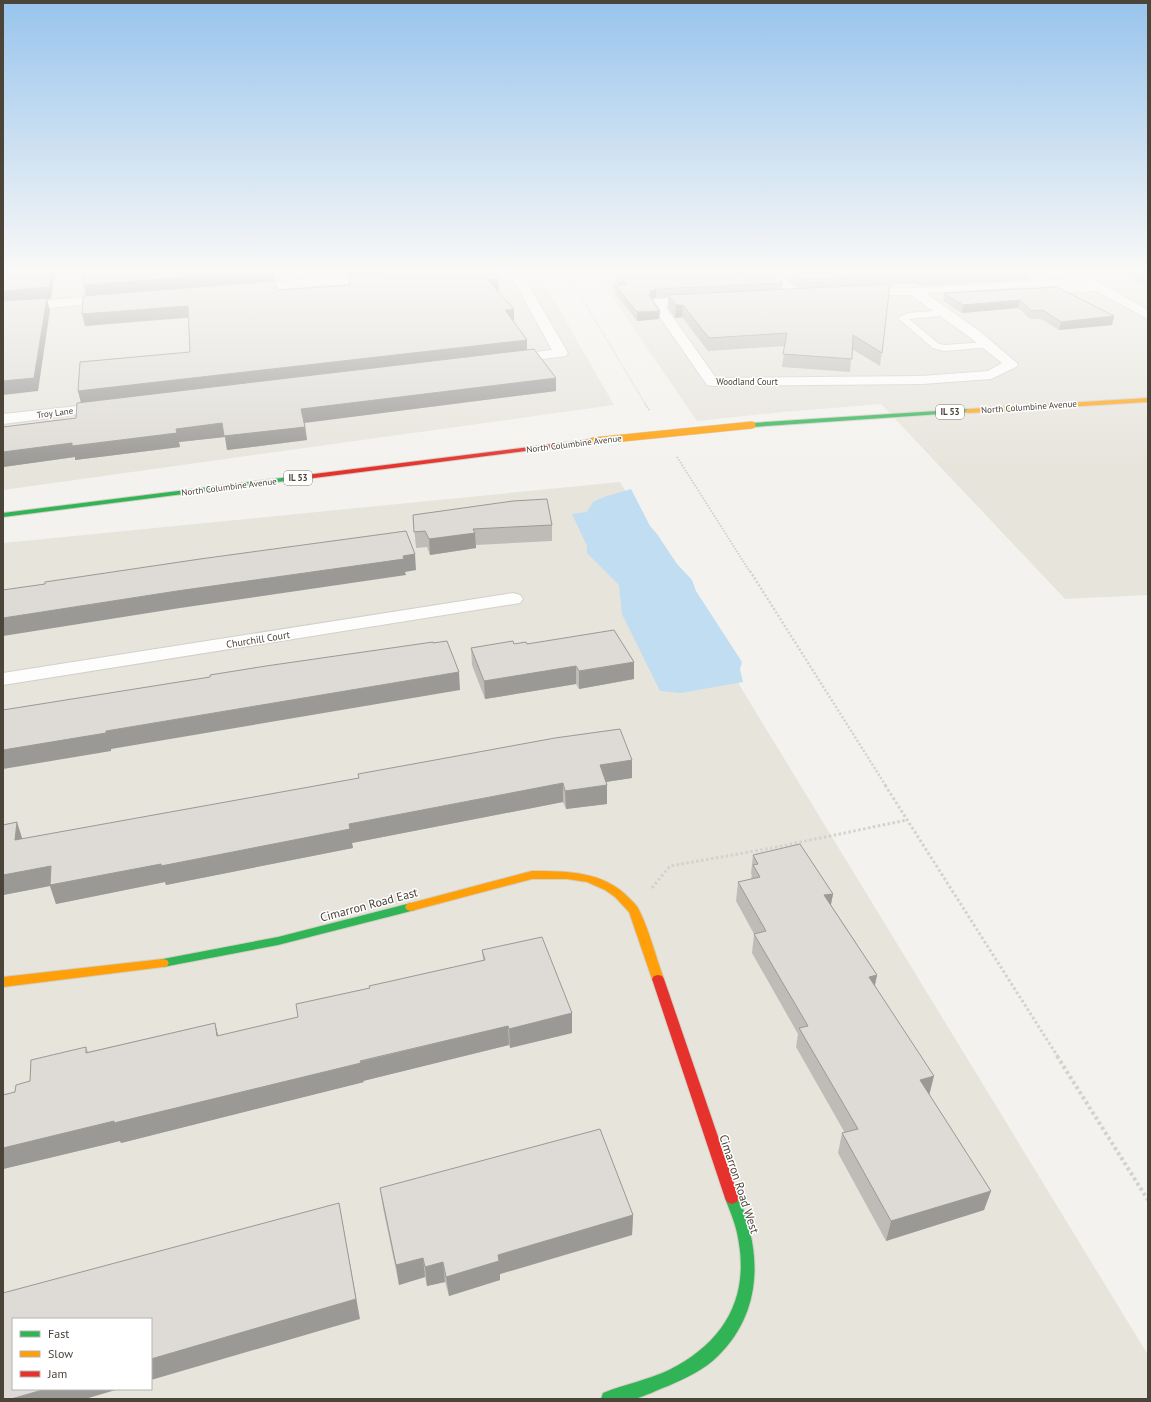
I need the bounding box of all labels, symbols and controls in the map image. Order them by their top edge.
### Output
street label: Woodland Court [716,376,778,387]
street label: North Columbine Avenue [981,398,1078,415]
street label: Troy Lane [36,405,74,420]
road number: IL 53 [936,405,964,419]
street label: North Columbine Avenue [526,432,623,455]
road number: IL 53 [284,471,312,485]
street label: North Columbine Avenue [181,475,278,498]
street label: Churchill Court [225,628,291,651]
street label: Cimarron Road East [319,884,419,925]
street label: Cimarron Road West [716,1132,763,1235]
legend [12,1318,152,1390]
text: Fast [48,1326,69,1341]
text: Slow [48,1346,73,1361]
text: Jam [47,1366,67,1381]

